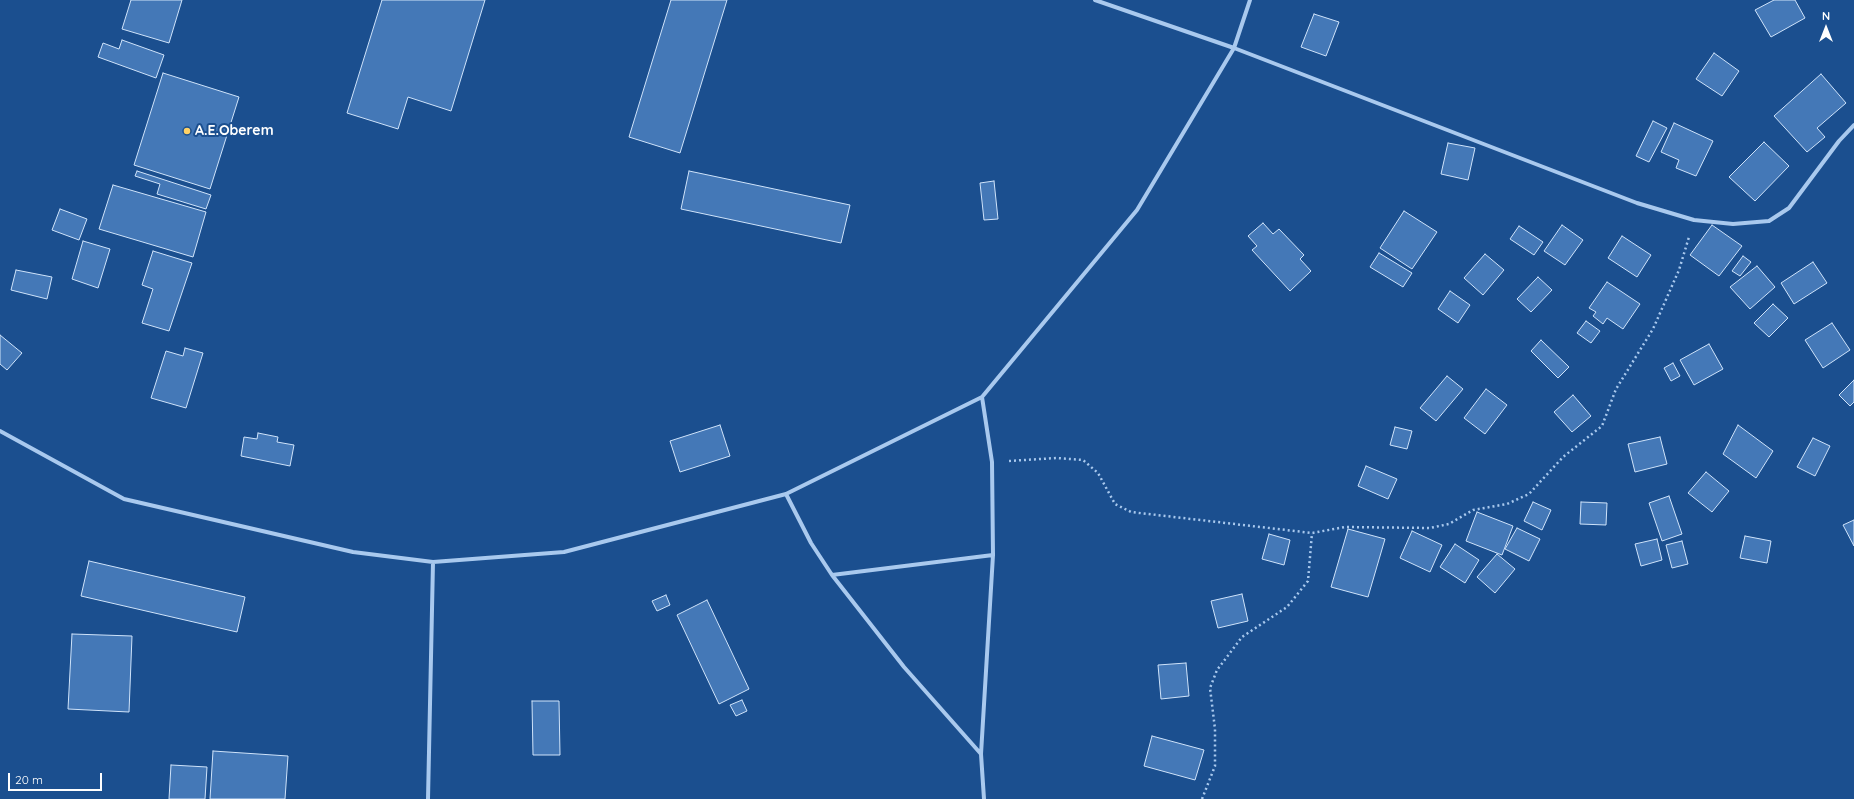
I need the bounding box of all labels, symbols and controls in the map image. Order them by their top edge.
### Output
north arrow [1806,8,1846,48]
text: N [1822,9,1830,23]
place label: A.E.Oberem [195,123,274,139]
marker: A.E.Oberem [182,126,192,136]
scale bar [10,765,104,791]
text: 20 m [15,772,43,787]

